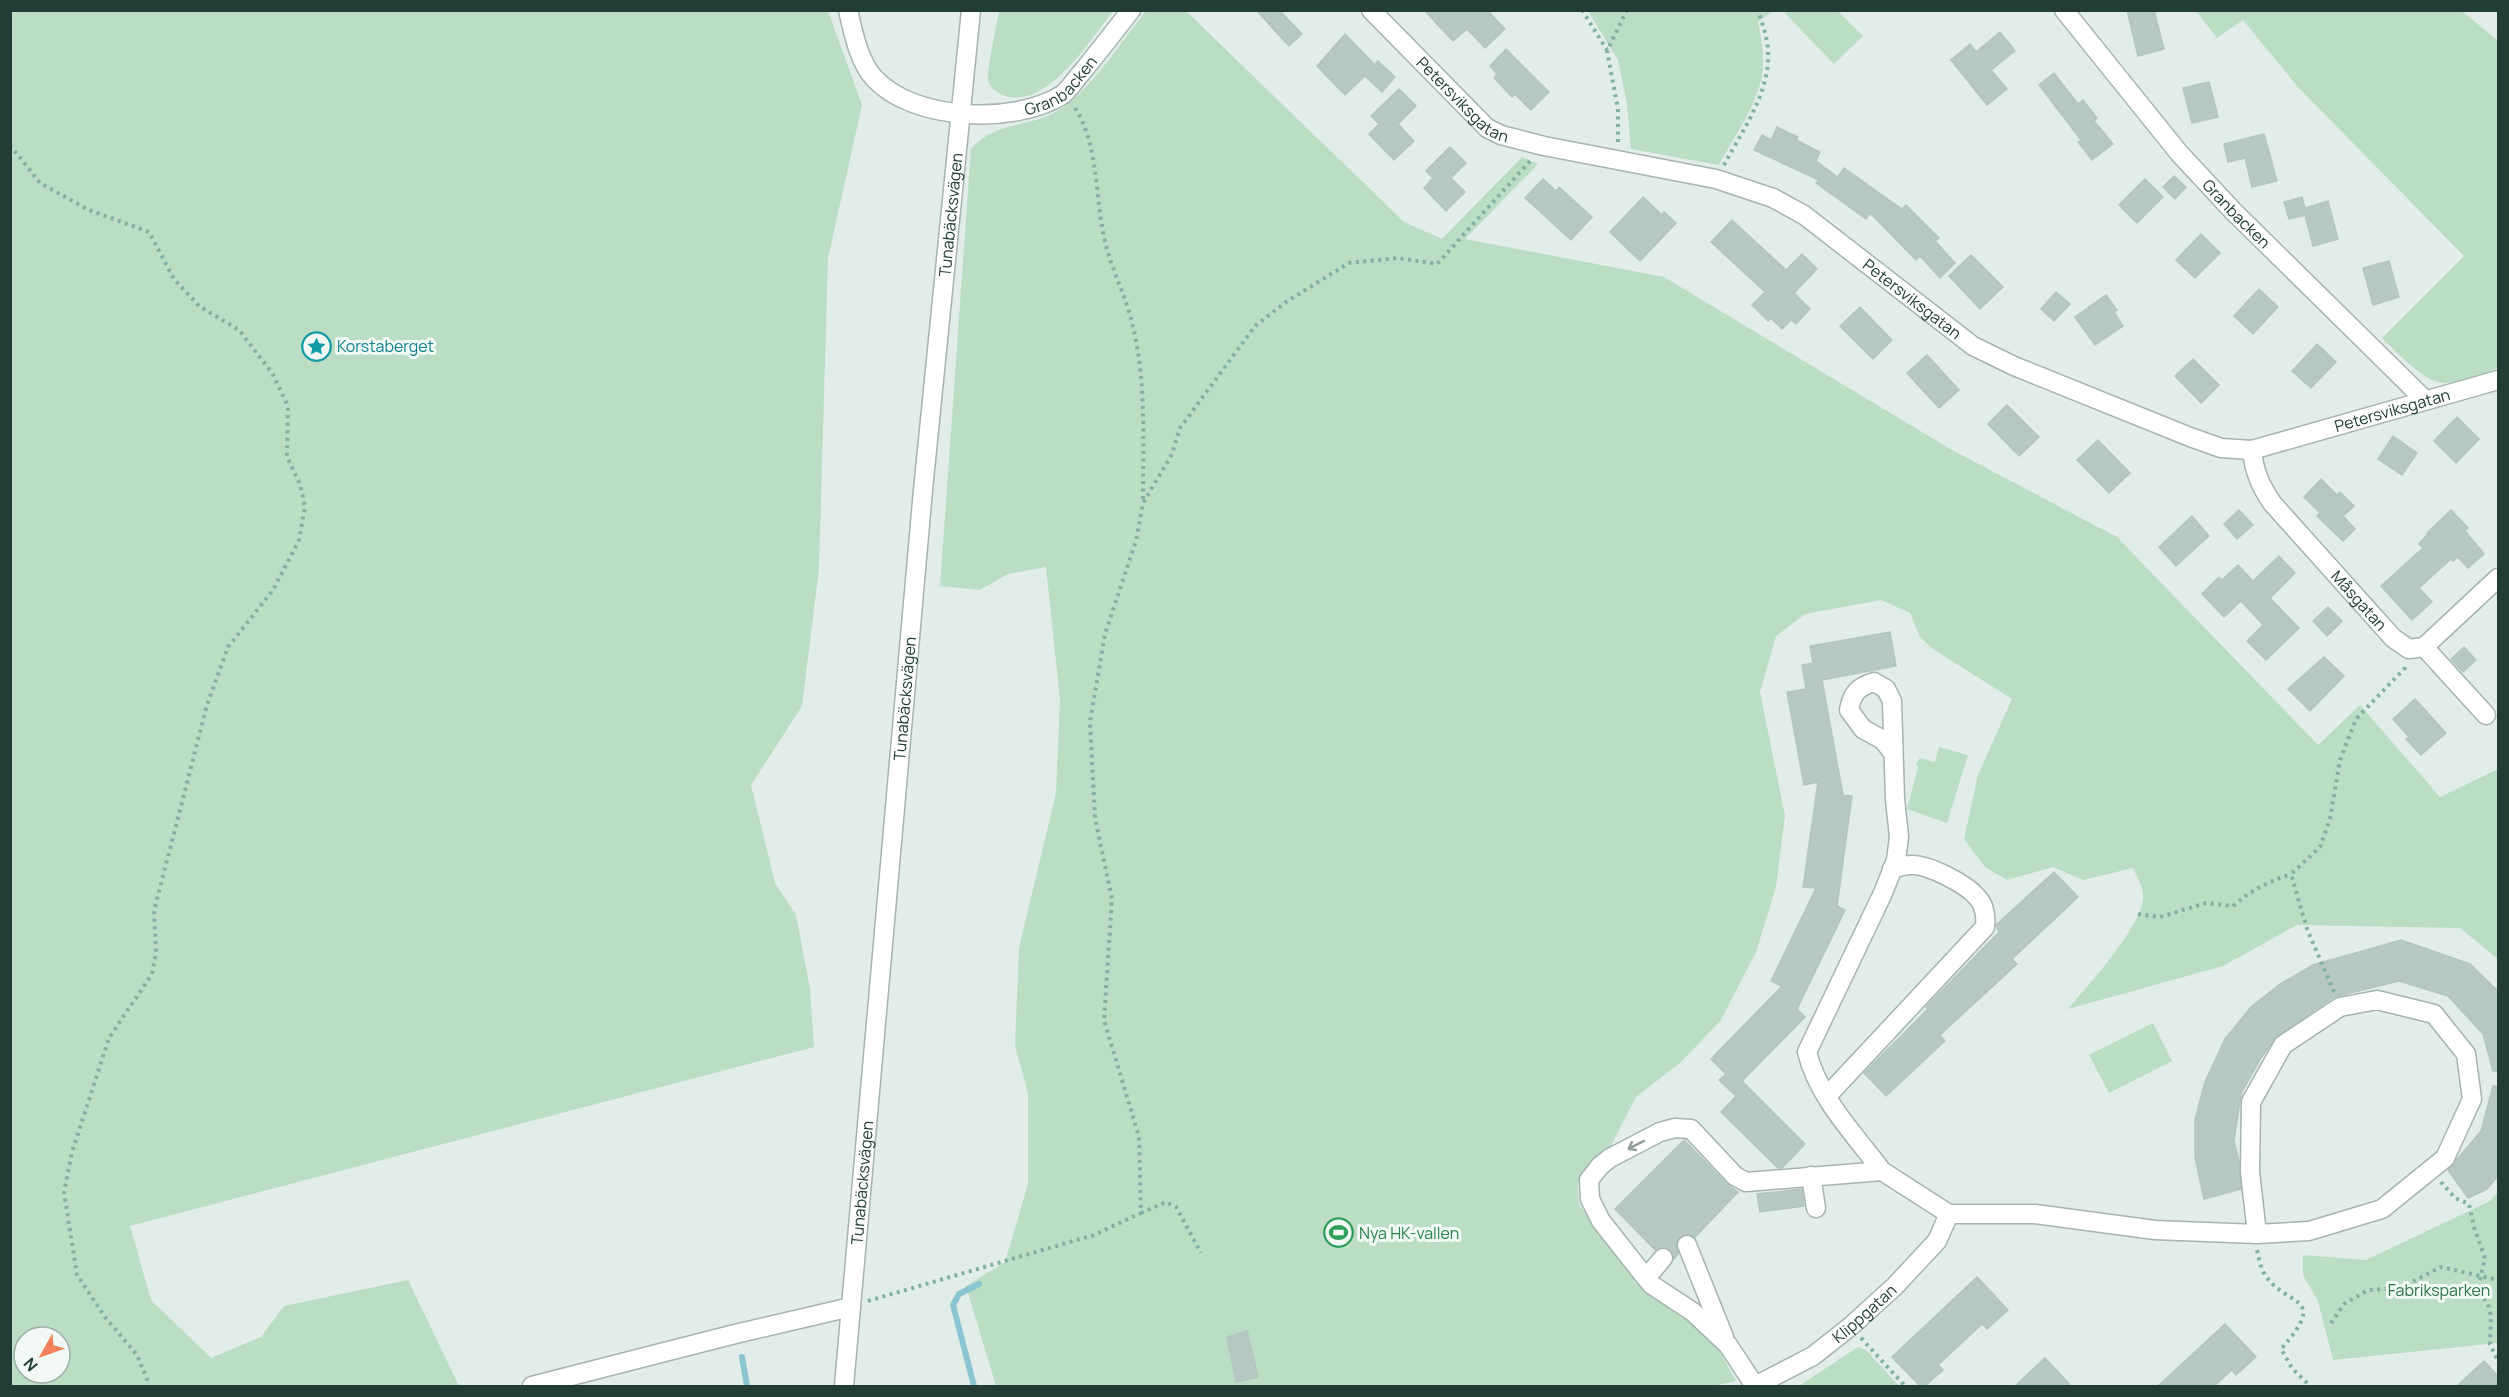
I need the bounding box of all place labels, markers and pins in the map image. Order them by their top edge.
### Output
place icon: Korstaberget [300,330,332,362]
place label: Korstaberget [337,335,434,357]
sports icon: Nya HK-vallen [1322,1217,1354,1249]
place label: Nya HK-vallen [1359,1222,1459,1244]

